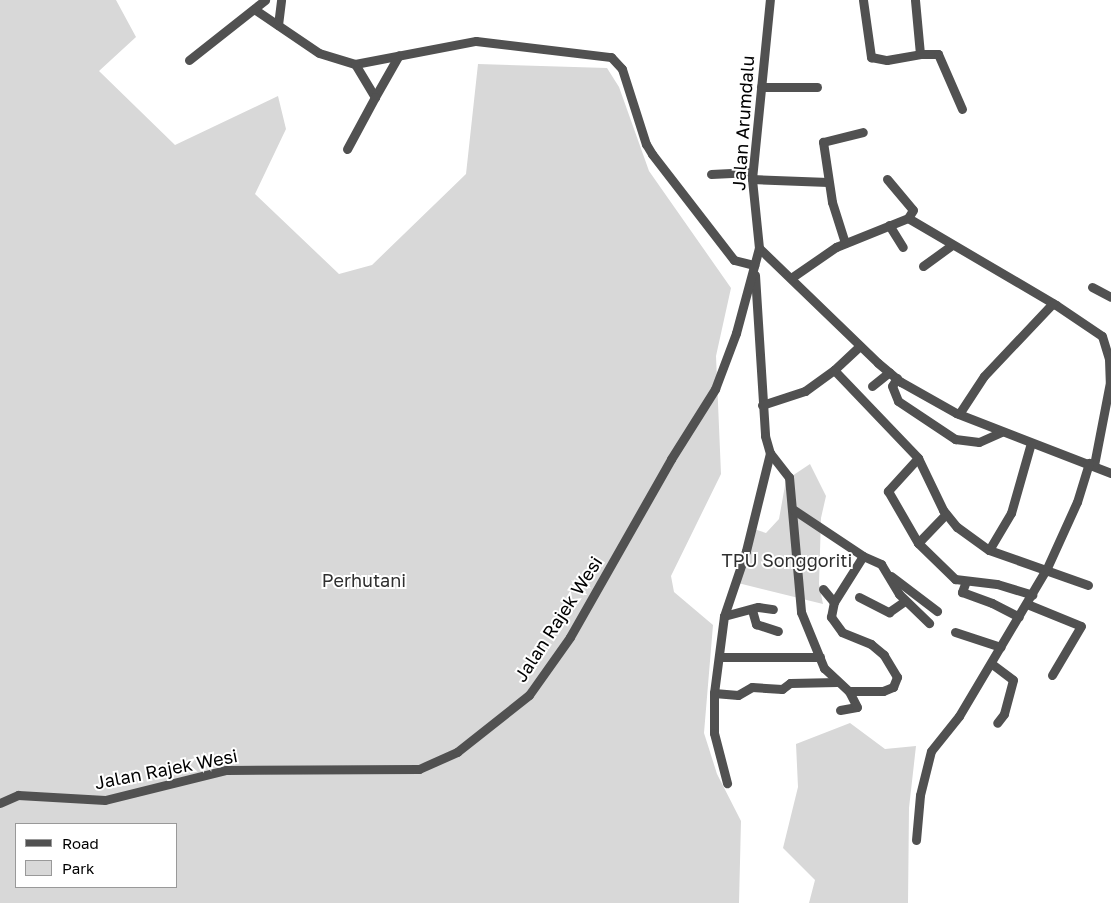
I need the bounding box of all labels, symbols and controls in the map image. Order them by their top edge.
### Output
street label: Jalan Arumdalu [728,55,758,191]
park label: TPU Songgoriti [722,549,852,571]
street label: Jalan Rajek Wesi [509,552,607,686]
park label: Perhutani [322,569,406,591]
street label: Jalan Rajek Wesi [93,745,239,793]
legend [15,823,178,888]
text: Road [62,834,99,852]
text: Park [62,859,94,877]

